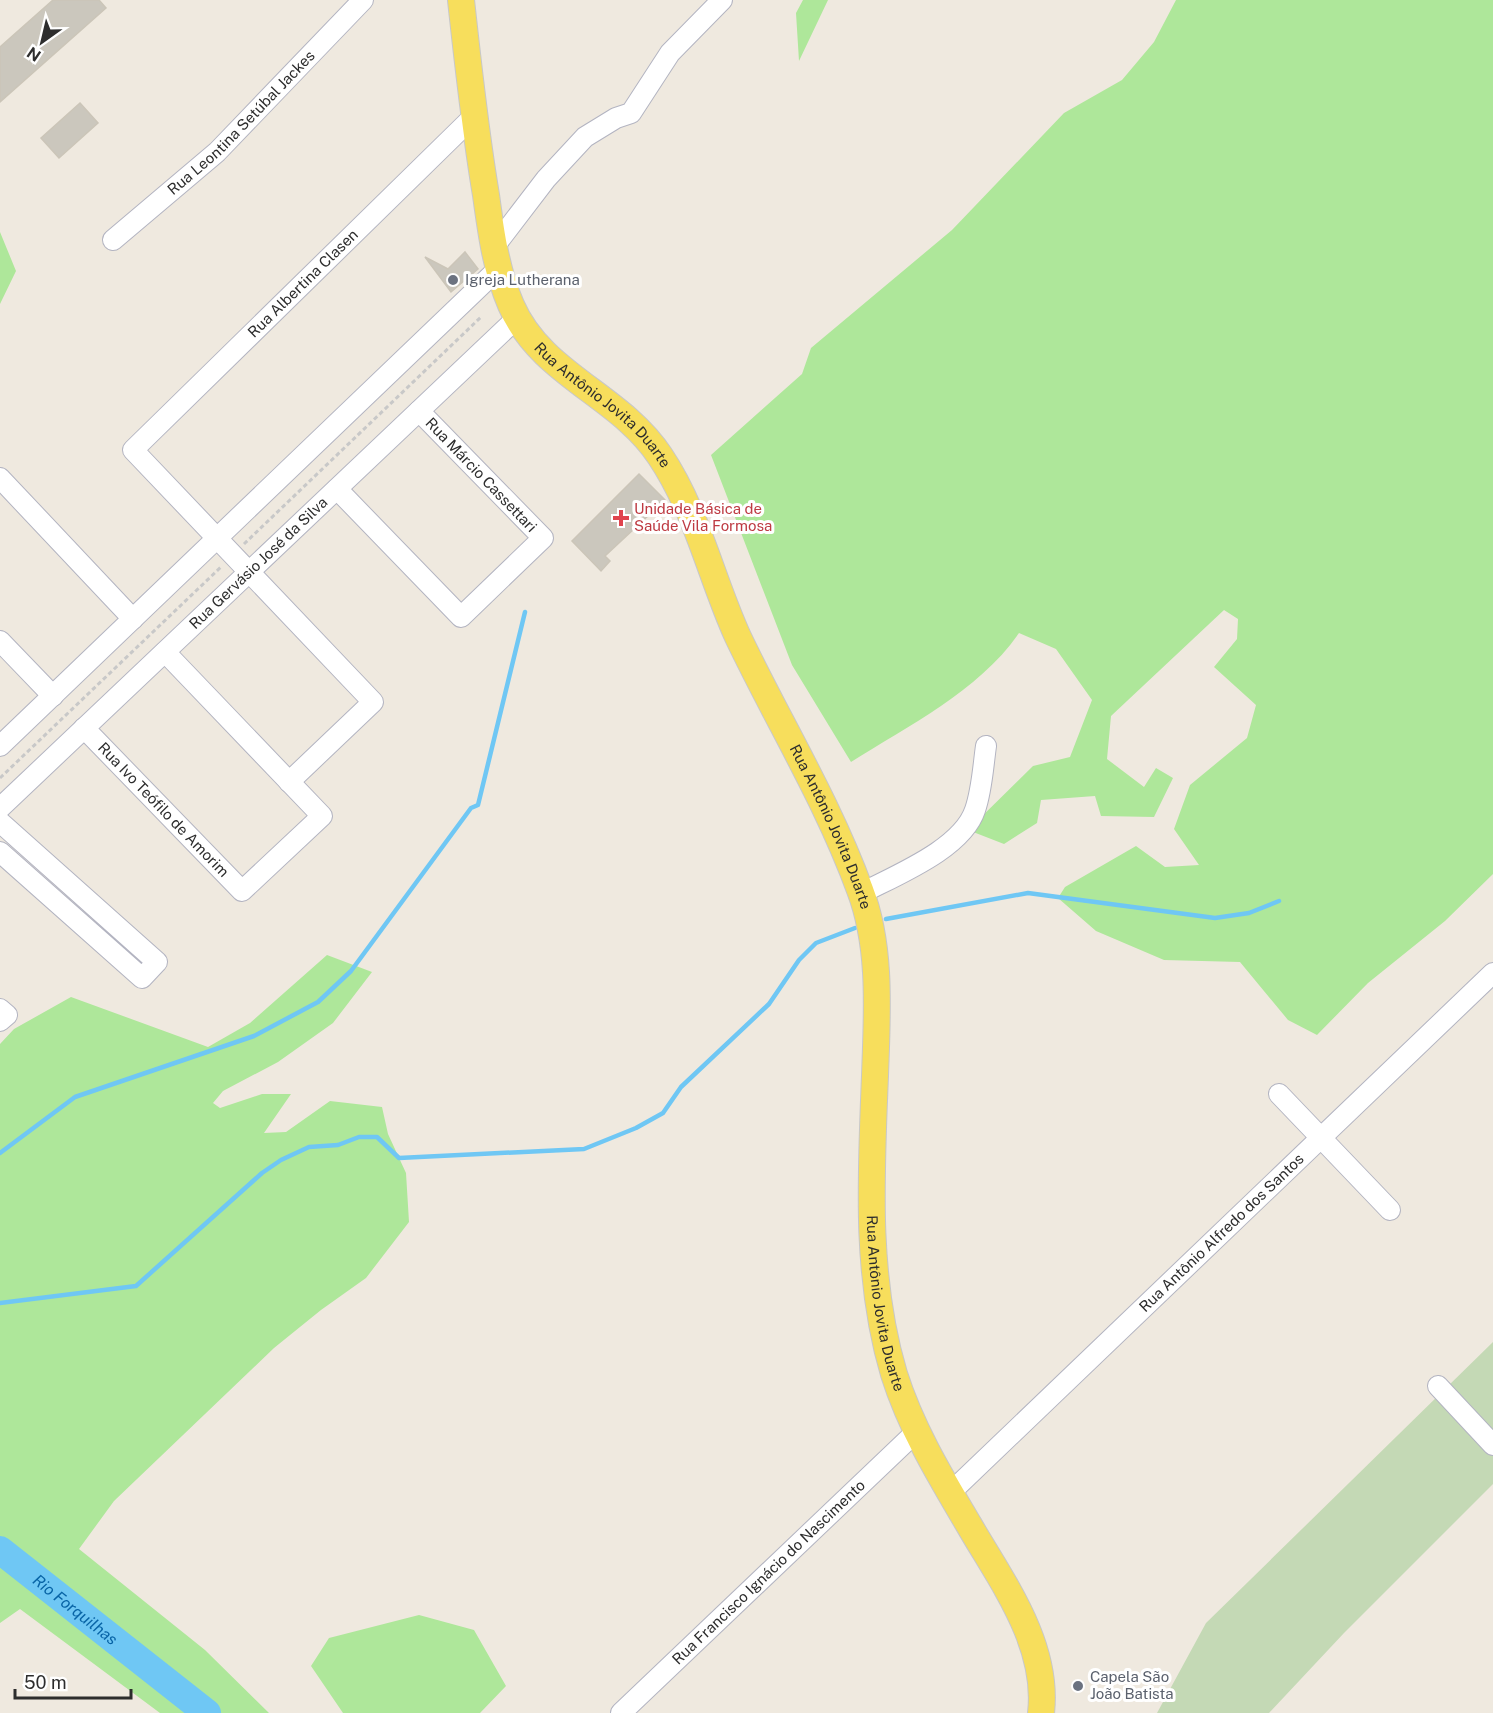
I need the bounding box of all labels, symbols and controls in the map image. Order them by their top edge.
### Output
north arrow [12,12,72,72]
text: N [23,43,44,65]
street label: Rua Leontina Setúbal Jackes [164,47,318,198]
street label: Rua Albertina Clasen [244,226,361,341]
place label: Igreja Lutherana [465,271,580,288]
marker: Igreja Lutherana [446,273,460,287]
street label: Rua Antônio Jovita Duarte [531,339,674,471]
street label: Rua Márcio Cassettari [422,414,540,535]
street label: Rua Gervásio José da Silva [186,493,331,632]
place label: Unidade Básica de Saúde Vila Formosa [634,500,772,534]
marker: Unidade Básica de Saúde Vila Formosa [612,509,630,527]
street label: Rua Ivo Teófilo de Amorim [95,739,233,880]
street label: Rua Antônio Jovita Duarte [786,742,875,911]
street label: Rua Antônio Alfredo dos Santos [1136,1150,1307,1315]
street label: Rua Antônio Jovita Duarte [864,1215,908,1394]
street label: Rua Francisco Ignácio do Nascimento [668,1476,868,1668]
water label: Rio Forquilhas [29,1571,121,1649]
scale bar [15,1662,130,1700]
place label: Capela São João Batista [1090,1668,1174,1702]
text: 50 m [24,1672,67,1693]
marker: Capela São João Batista [1071,1679,1085,1693]

